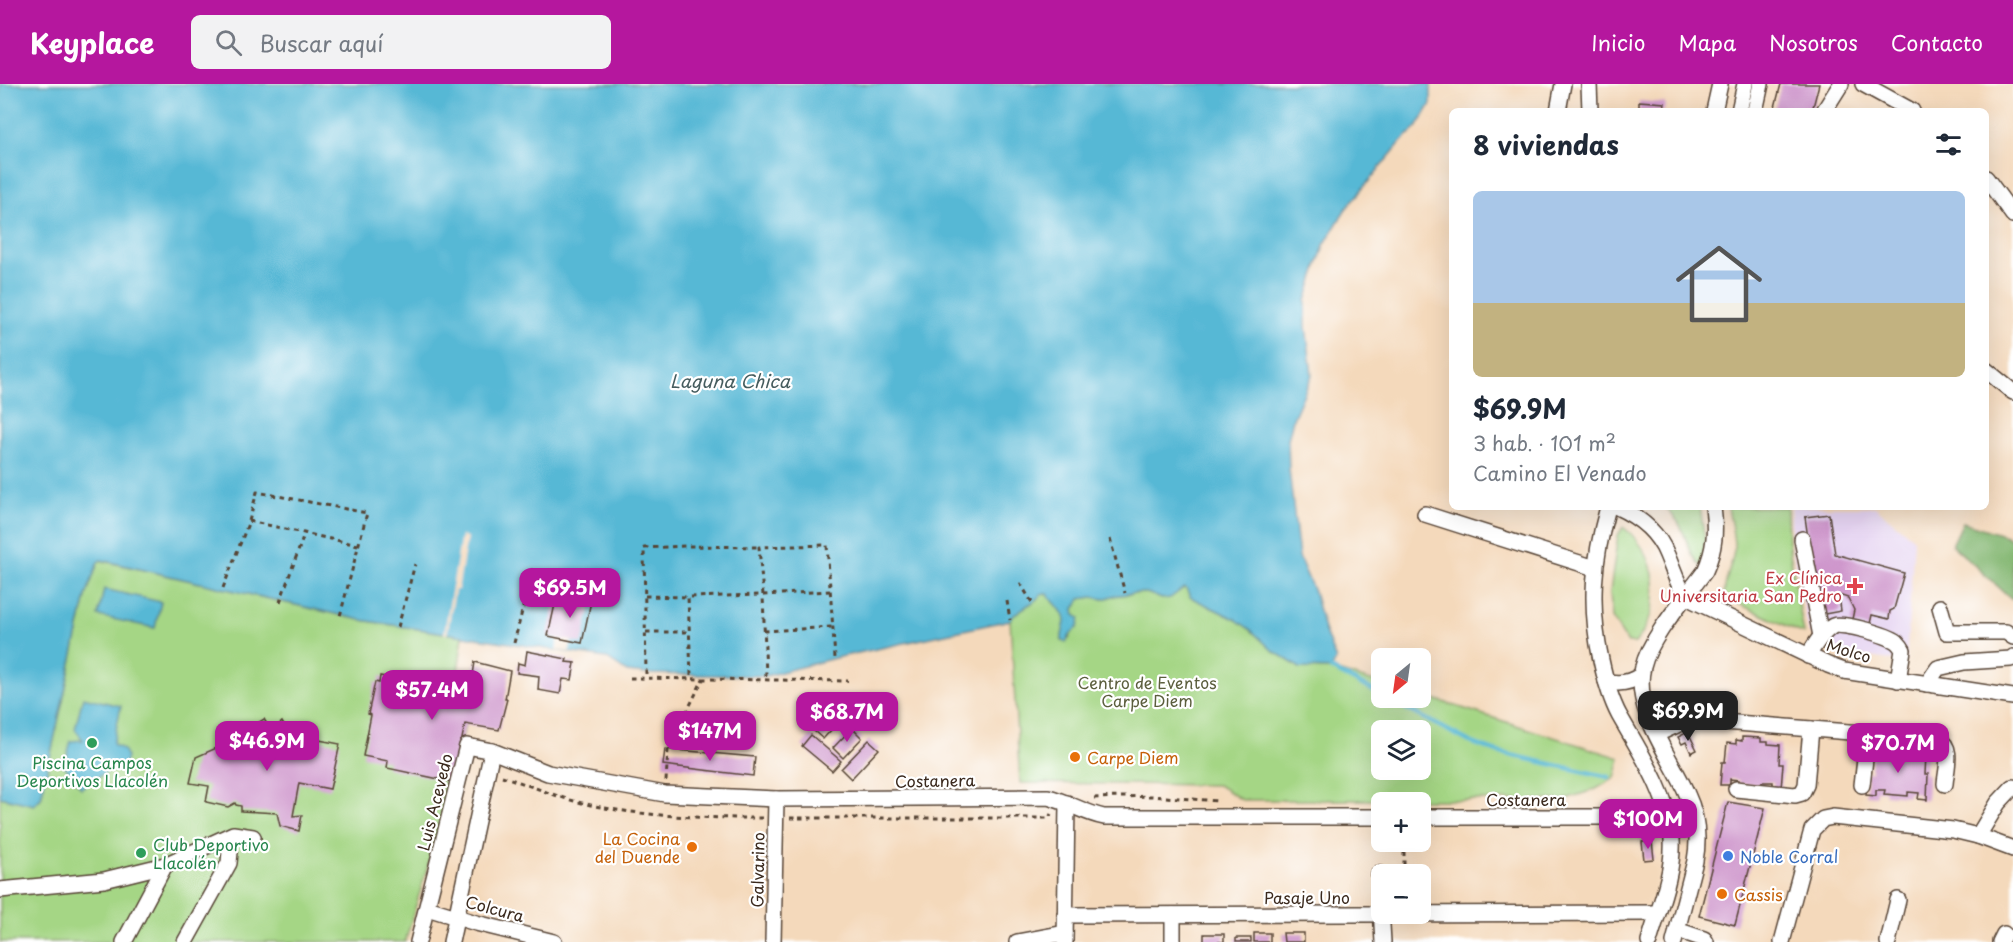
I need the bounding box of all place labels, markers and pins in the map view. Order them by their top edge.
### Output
place label: Ex Clínica Universitaria San Pedro [1659,565,1842,607]
pin: $69.5M [521,568,619,619]
marker: Ex Clínica Universitaria San Pedro [1846,577,1864,595]
pin: $57.4M [383,670,481,721]
pin: $69.9M [1639,691,1737,742]
pin: $68.7M [798,692,896,743]
pin: $147M [668,711,752,762]
pin: $46.9M [218,721,316,772]
pin: $70.7M [1849,723,1947,774]
marker: Piscina Campos Deportivos Llacolén [85,736,99,750]
place label: Carpe Diem [1087,745,1179,769]
place label: Piscina Campos Deportivos Llacolén [16,750,168,792]
marker: Carpe Diem [1068,750,1082,764]
pin: $100M [1606,799,1690,850]
place label: La Cocina del Duende [595,826,680,868]
place label: Club Deportivo Llacolén [153,832,269,874]
marker: La Cocina del Duende [685,840,699,854]
place label: Noble Corral [1740,844,1838,868]
marker: Club Deportivo Llacolén [134,846,148,860]
marker: Noble Corral [1721,849,1735,863]
place label: Cassis [1734,882,1783,906]
marker: Cassis [1715,887,1729,901]

